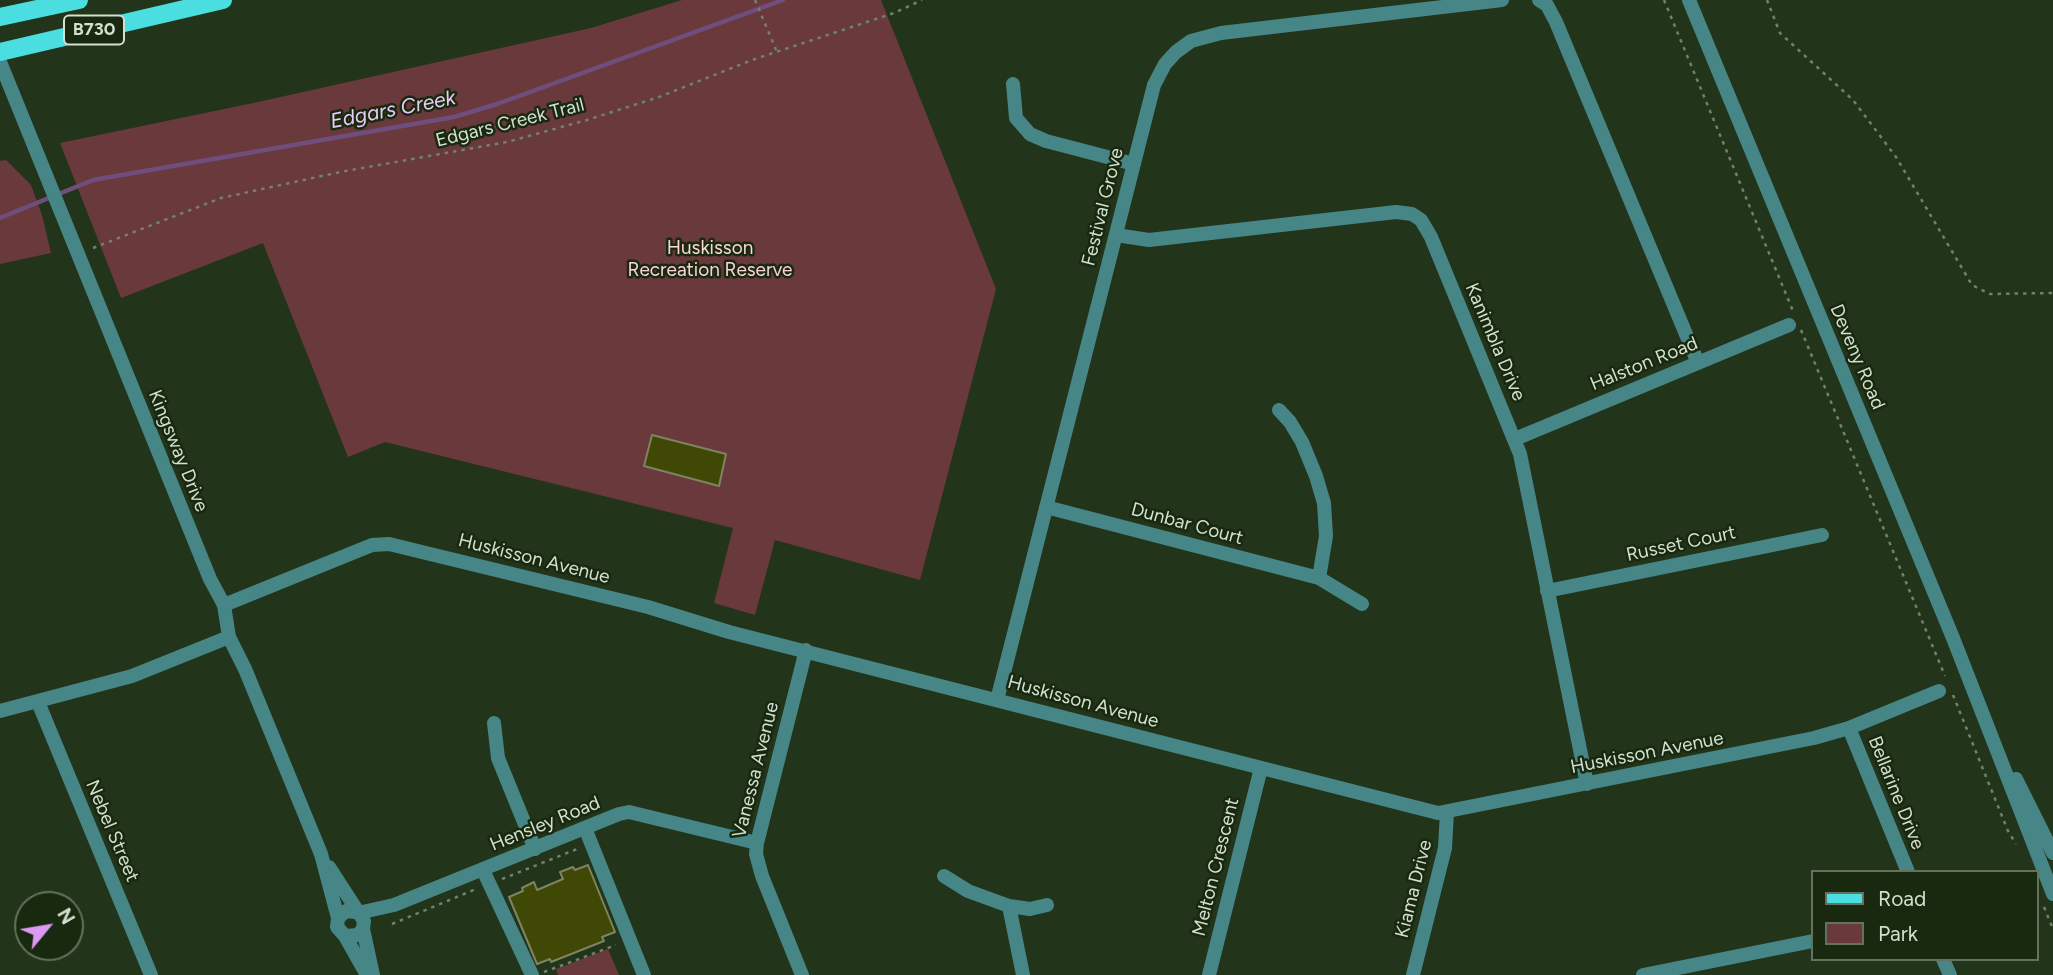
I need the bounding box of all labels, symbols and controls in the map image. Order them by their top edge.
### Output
road number: B730 [64,15,124,44]
water label: Edgars Creek [328,86,458,134]
street label: Edgars Creek Trail [433,94,587,152]
street label: Festival Grove [1077,146,1129,268]
park label: Huskisson Recreation Reserve [628,237,792,281]
street label: Kanimbla Drive [1460,280,1530,404]
street label: Deveny Road [1825,301,1889,413]
street label: Halston Road [1587,332,1701,396]
street label: Kingsway Drive [143,387,213,515]
street label: Dunbar Court [1128,498,1246,550]
street label: Russet Court [1624,521,1738,567]
street label: Huskisson Avenue [456,529,612,589]
street label: Huskisson Avenue [1005,671,1161,733]
street label: Vanessa Avenue [728,700,784,840]
street label: Huskisson Avenue [1568,727,1726,779]
street label: Bellarine Drive [1863,733,1929,853]
street label: Nebel Street [80,777,144,885]
street label: Hensley Road [487,792,603,856]
street label: Melton Crescent [1188,795,1244,939]
street label: Kiama Drive [1391,838,1437,940]
legend [1812,870,2039,961]
text: Road [1878,886,1926,911]
north arrow [14,891,84,961]
text: N [52,904,80,928]
text: Park [1878,921,1918,946]

